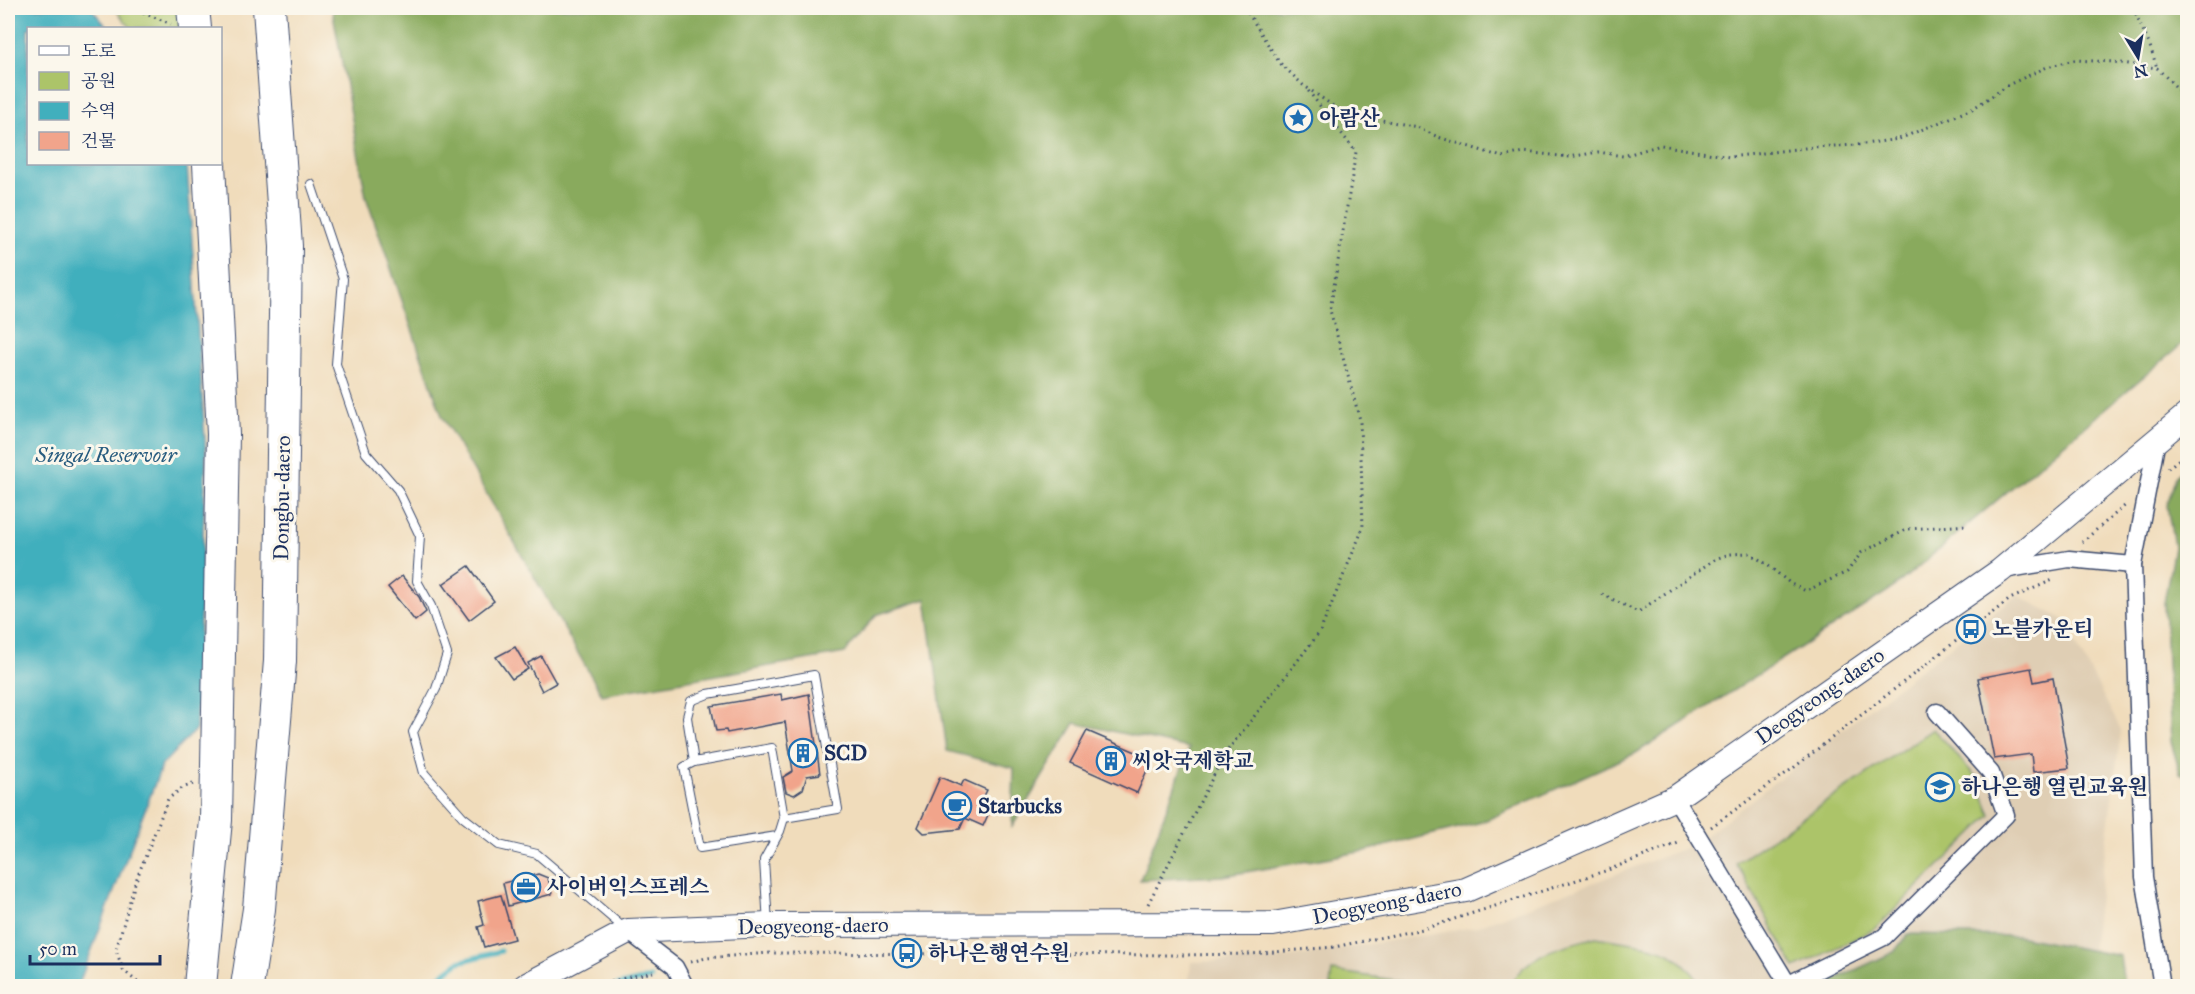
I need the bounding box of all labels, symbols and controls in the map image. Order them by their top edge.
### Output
legend [27,27,222,165]
north arrow [2108,27,2168,87]
text: 도로 [81,40,116,62]
text: N [2132,61,2149,82]
text: 공원 [81,70,116,92]
text: 수역 [81,100,116,122]
place icon: 아람산 [1282,102,1314,134]
place label: 아람산 [1319,105,1381,131]
text: 건물 [81,130,116,152]
street label: Dongbu-daero [268,435,296,561]
water label: Singal Reservoir [34,441,178,468]
bus stop icon: 노블카운티 [1955,613,1987,645]
place label: 노블카운티 [1992,616,2093,642]
street label: Deogyeong-daero [1751,642,1890,750]
building icon: SCD [787,737,819,769]
place label: SCD [824,740,867,766]
building icon: 씨앗국제학교 [1095,745,1127,777]
place label: 씨앗국제학교 [1132,748,1254,774]
school or university icon: 하나은행 열린교육원 [1924,771,1956,803]
place label: 하나은행 열린교육원 [1961,774,2148,800]
cafe icon: Starbucks [941,790,973,822]
place label: Starbucks [978,793,1062,819]
office icon: 사이버익스프레스 [510,871,542,903]
place label: 사이버익스프레스 [547,874,709,900]
street label: Deogyeong-daero [1310,876,1464,930]
street label: Deogyeong-daero [737,912,889,940]
scale bar [30,928,160,966]
bus stop icon: 하나은행연수원 [891,937,923,969]
text: 50 m [39,938,77,960]
place label: 하나은행연수원 [928,940,1070,966]

